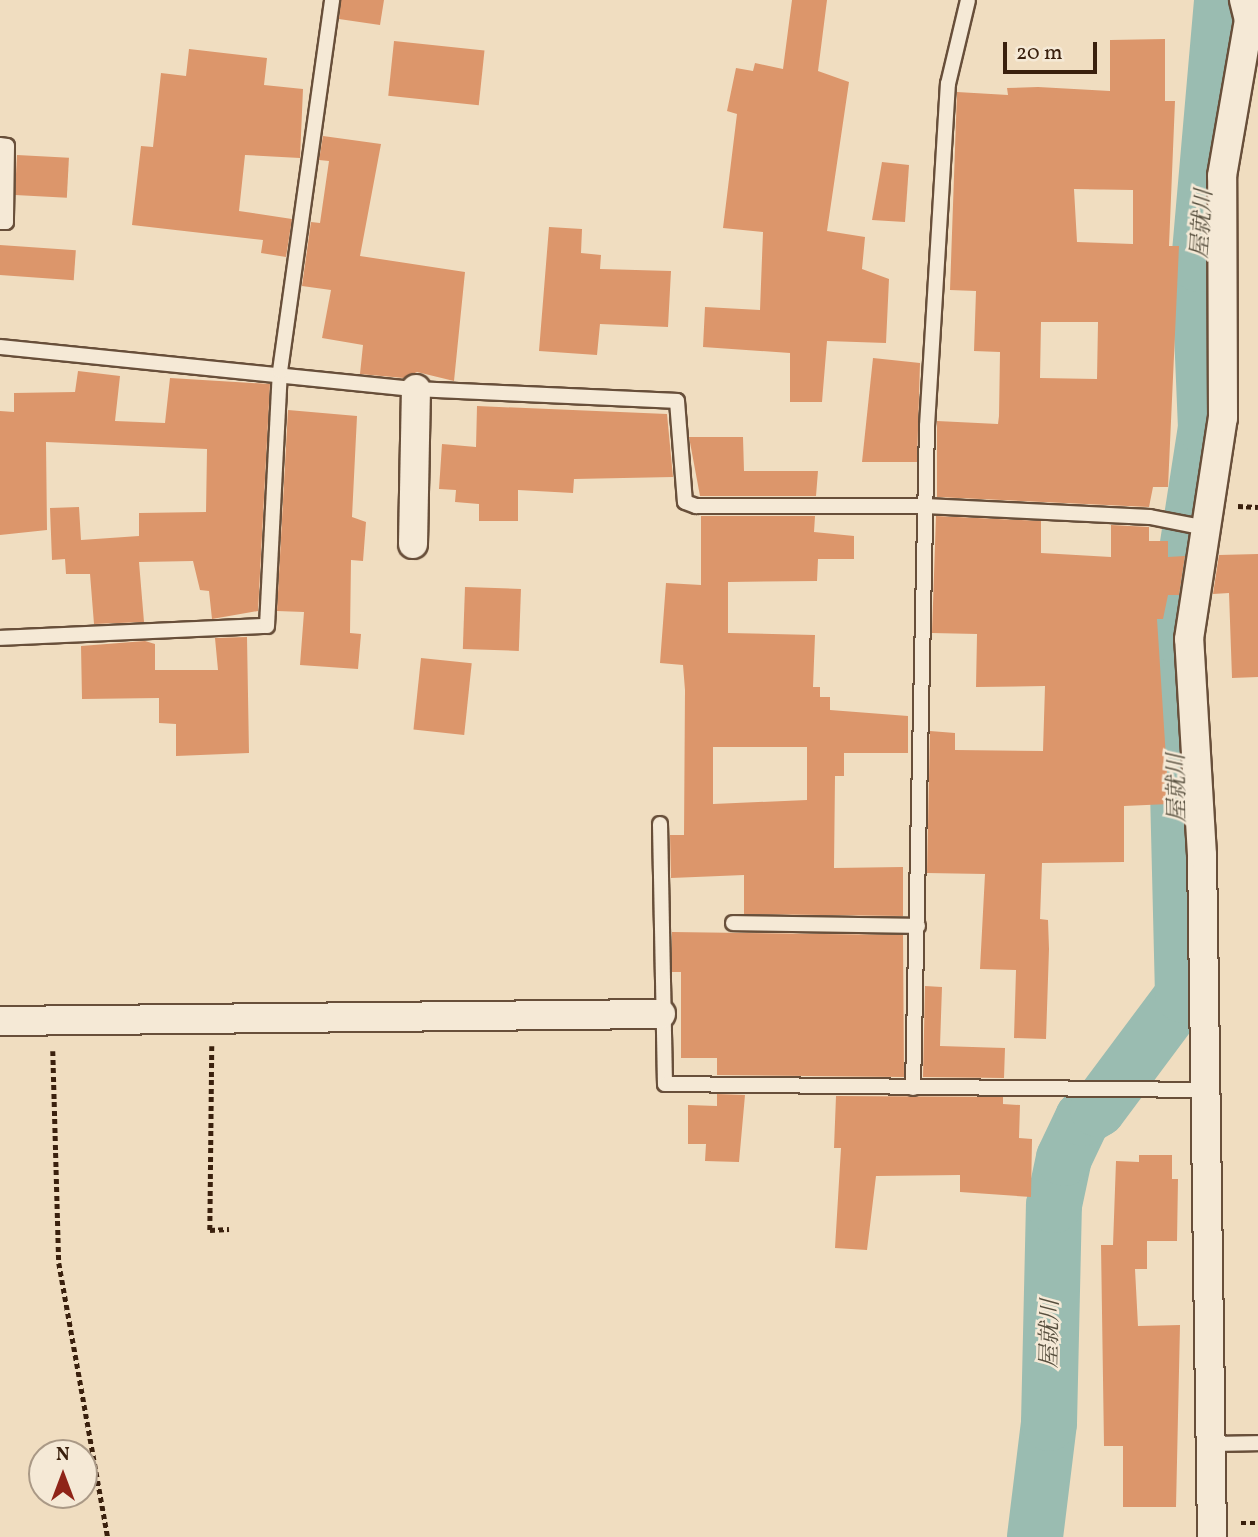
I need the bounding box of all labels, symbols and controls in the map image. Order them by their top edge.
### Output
scale bar [1006,28,1100,72]
text: 20 m [1016,39,1062,68]
water label: 屋就川 [1187,189,1219,259]
water label: 屋就川 [1164,753,1192,823]
water label: 屋就川 [1037,1299,1065,1369]
north arrow [28,1439,98,1509]
text: N [56,1442,70,1468]

